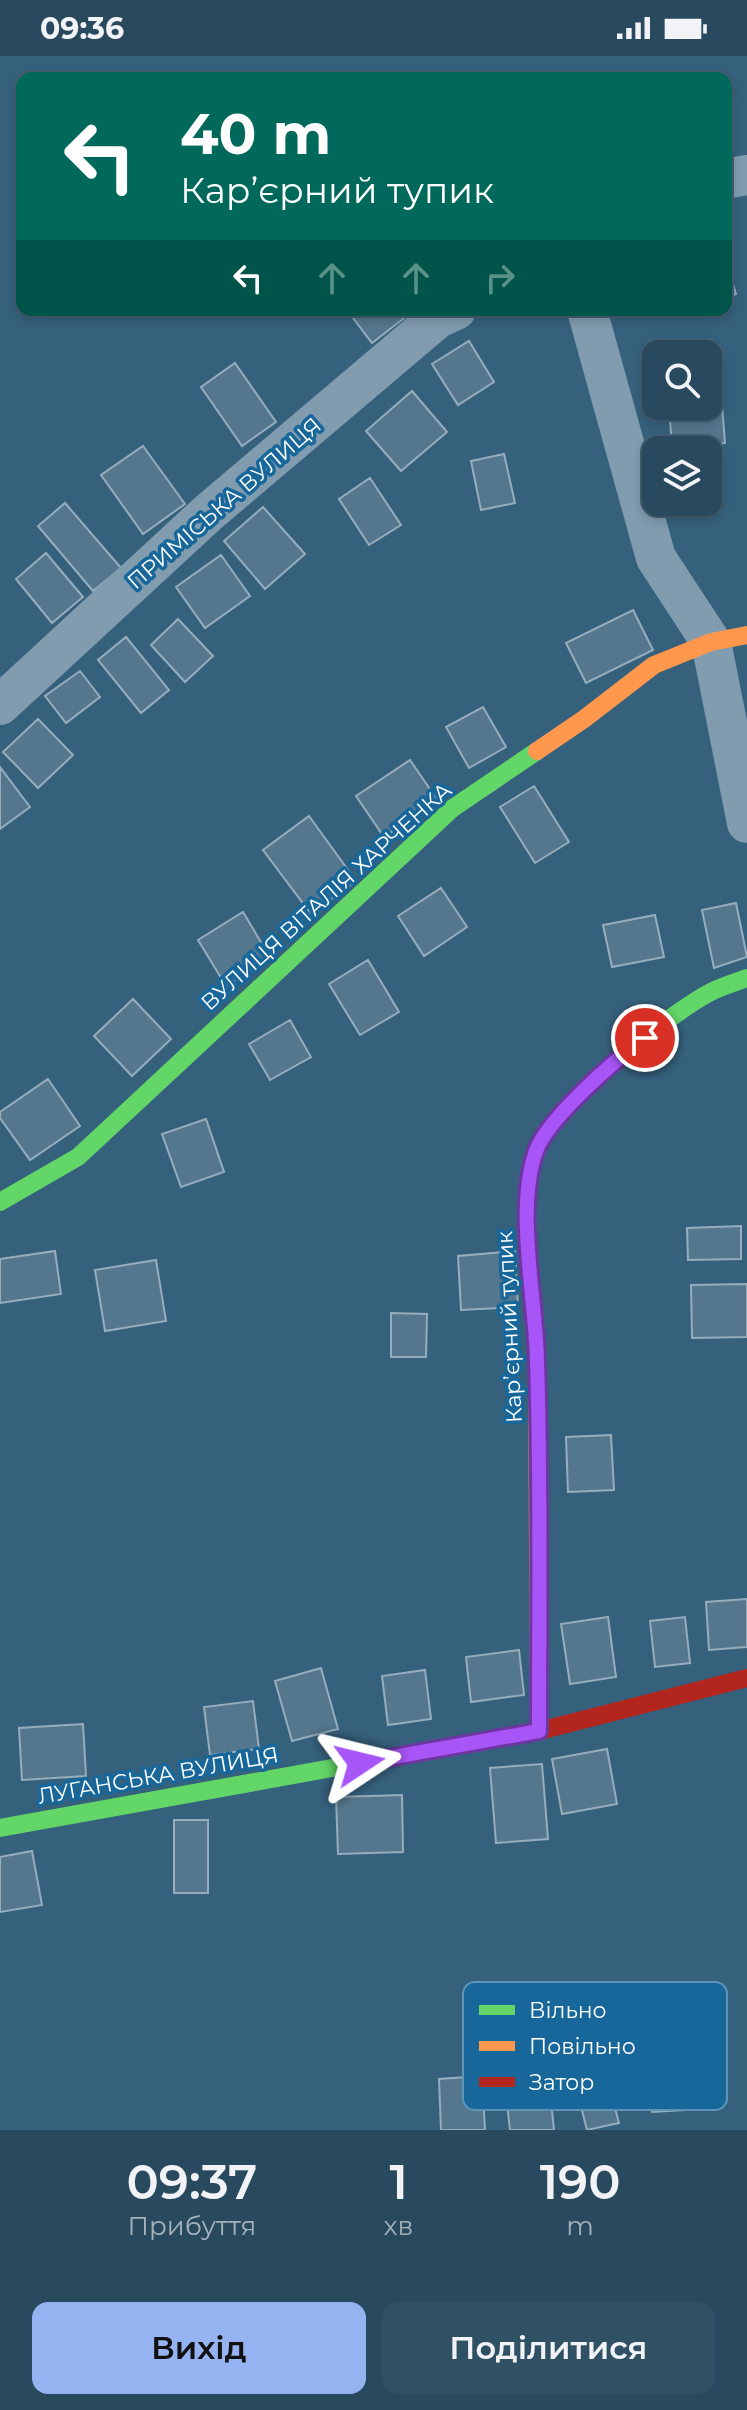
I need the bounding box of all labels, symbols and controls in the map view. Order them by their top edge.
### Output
text: 09:36 [40,10,124,47]
text: 40 m [180,100,331,168]
icon: left [48,104,152,208]
text: Карʼєрний тупик [180,168,494,212]
icon: left [226,256,270,300]
icon: ahead [310,256,354,300]
icon: ahead [394,256,438,300]
icon: right [478,256,522,300]
map controls [642,340,722,516]
button: search [642,340,722,420]
street label: ПРИМІСЬКА ВУЛИЦЯ [122,412,327,595]
button: layers [642,436,722,516]
street label: ВУЛИЦЯ ВІТАЛІЯ ХАРЧЕНКА [195,776,458,1016]
pin [611,1004,679,1072]
icon: arrive [623,1016,667,1060]
street label: Карʼєрний тупик [491,1230,528,1423]
position arrow [318,1721,402,1805]
street label: ЛУГАНСЬКА ВУЛИЦЯ [35,1741,281,1810]
legend [463,1982,727,2110]
text: Вільно [529,1997,607,2024]
text: Повільно [529,2033,636,2060]
text: Затор [529,2069,594,2096]
text: 09:37 [127,2153,257,2211]
text: 1 [389,2153,408,2211]
text: 190 [540,2153,620,2211]
text: Прибуття [127,2210,256,2242]
text: хв [384,2210,413,2242]
text: m [566,2210,594,2242]
button: Вихід [32,2302,366,2394]
button: Поділитися [382,2302,715,2394]

